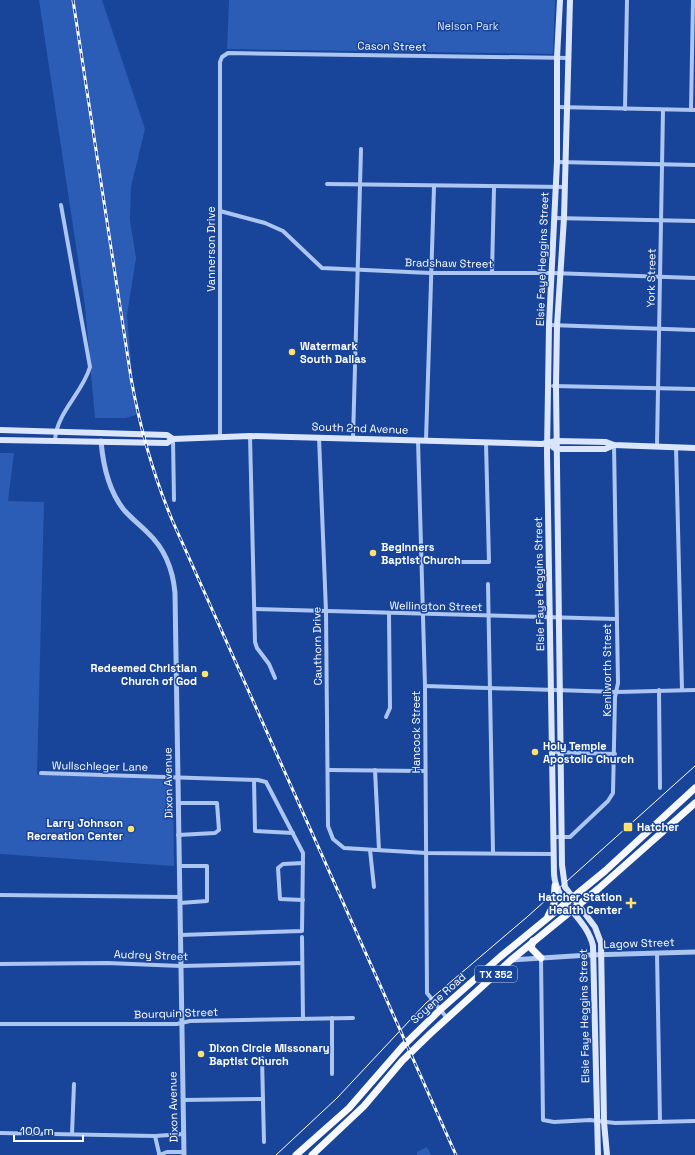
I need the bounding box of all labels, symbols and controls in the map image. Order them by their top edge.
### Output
park label: Nelson Park [437,19,499,33]
street label: Cason Street [357,38,427,54]
street label: Elsie Faye Heggins Street [533,192,551,326]
street label: Vannerson Drive [204,206,218,292]
street label: York Street [643,248,659,308]
street label: Bradshaw Street [405,255,493,271]
place label: Watermark South Dallas [300,339,367,366]
marker: Watermark South Dallas [287,347,297,357]
street label: South 2nd Avenue [311,419,409,437]
street label: Elsie Faye Heggins Street [531,517,547,651]
place label: Beginners Baptist Church [381,540,461,567]
marker: Beginners Baptist Church [368,548,378,558]
street label: Wellington Street [390,598,482,614]
street label: Cauthorn Drive [309,607,325,685]
street label: Kenilworth Street [600,623,614,717]
place label: Redeemed Christian Church of God [91,661,197,688]
marker: Redeemed Christian Church of God [200,669,210,679]
street label: Hancock Street [409,691,423,773]
place label: Holy Temple Apostolic Church [543,739,634,766]
street label: Dixon Avenue [160,747,176,819]
marker: Holy Temple Apostolic Church [530,747,540,757]
street label: Wullschleger Lane [52,758,148,774]
place label: Larry Johnson Recreation Center [27,816,124,843]
place label: Hatcher [637,820,680,834]
marker: Hatcher [622,821,634,833]
marker: Larry Johnson Recreation Center [126,824,136,834]
place label: Hatcher Station Health Center [538,890,623,917]
marker: Hatcher Station Health Center [625,897,637,909]
street label: Lagow Street [603,935,675,951]
street label: Audrey Street [114,947,188,963]
street label: Elsie Faye Heggins Street [576,949,592,1083]
road number: TX 352 [475,966,517,982]
street label: Scyene Road [407,969,469,1027]
street label: Bourquin Street [134,1005,218,1021]
place label: Dixon Circle Missonary Baptist Church [209,1041,330,1068]
marker: Dixon Circle Missonary Baptist Church [196,1049,206,1059]
street label: Dixon Avenue [165,1071,181,1143]
scale bar [14,1117,83,1143]
text: 100 m [20,1123,54,1139]

